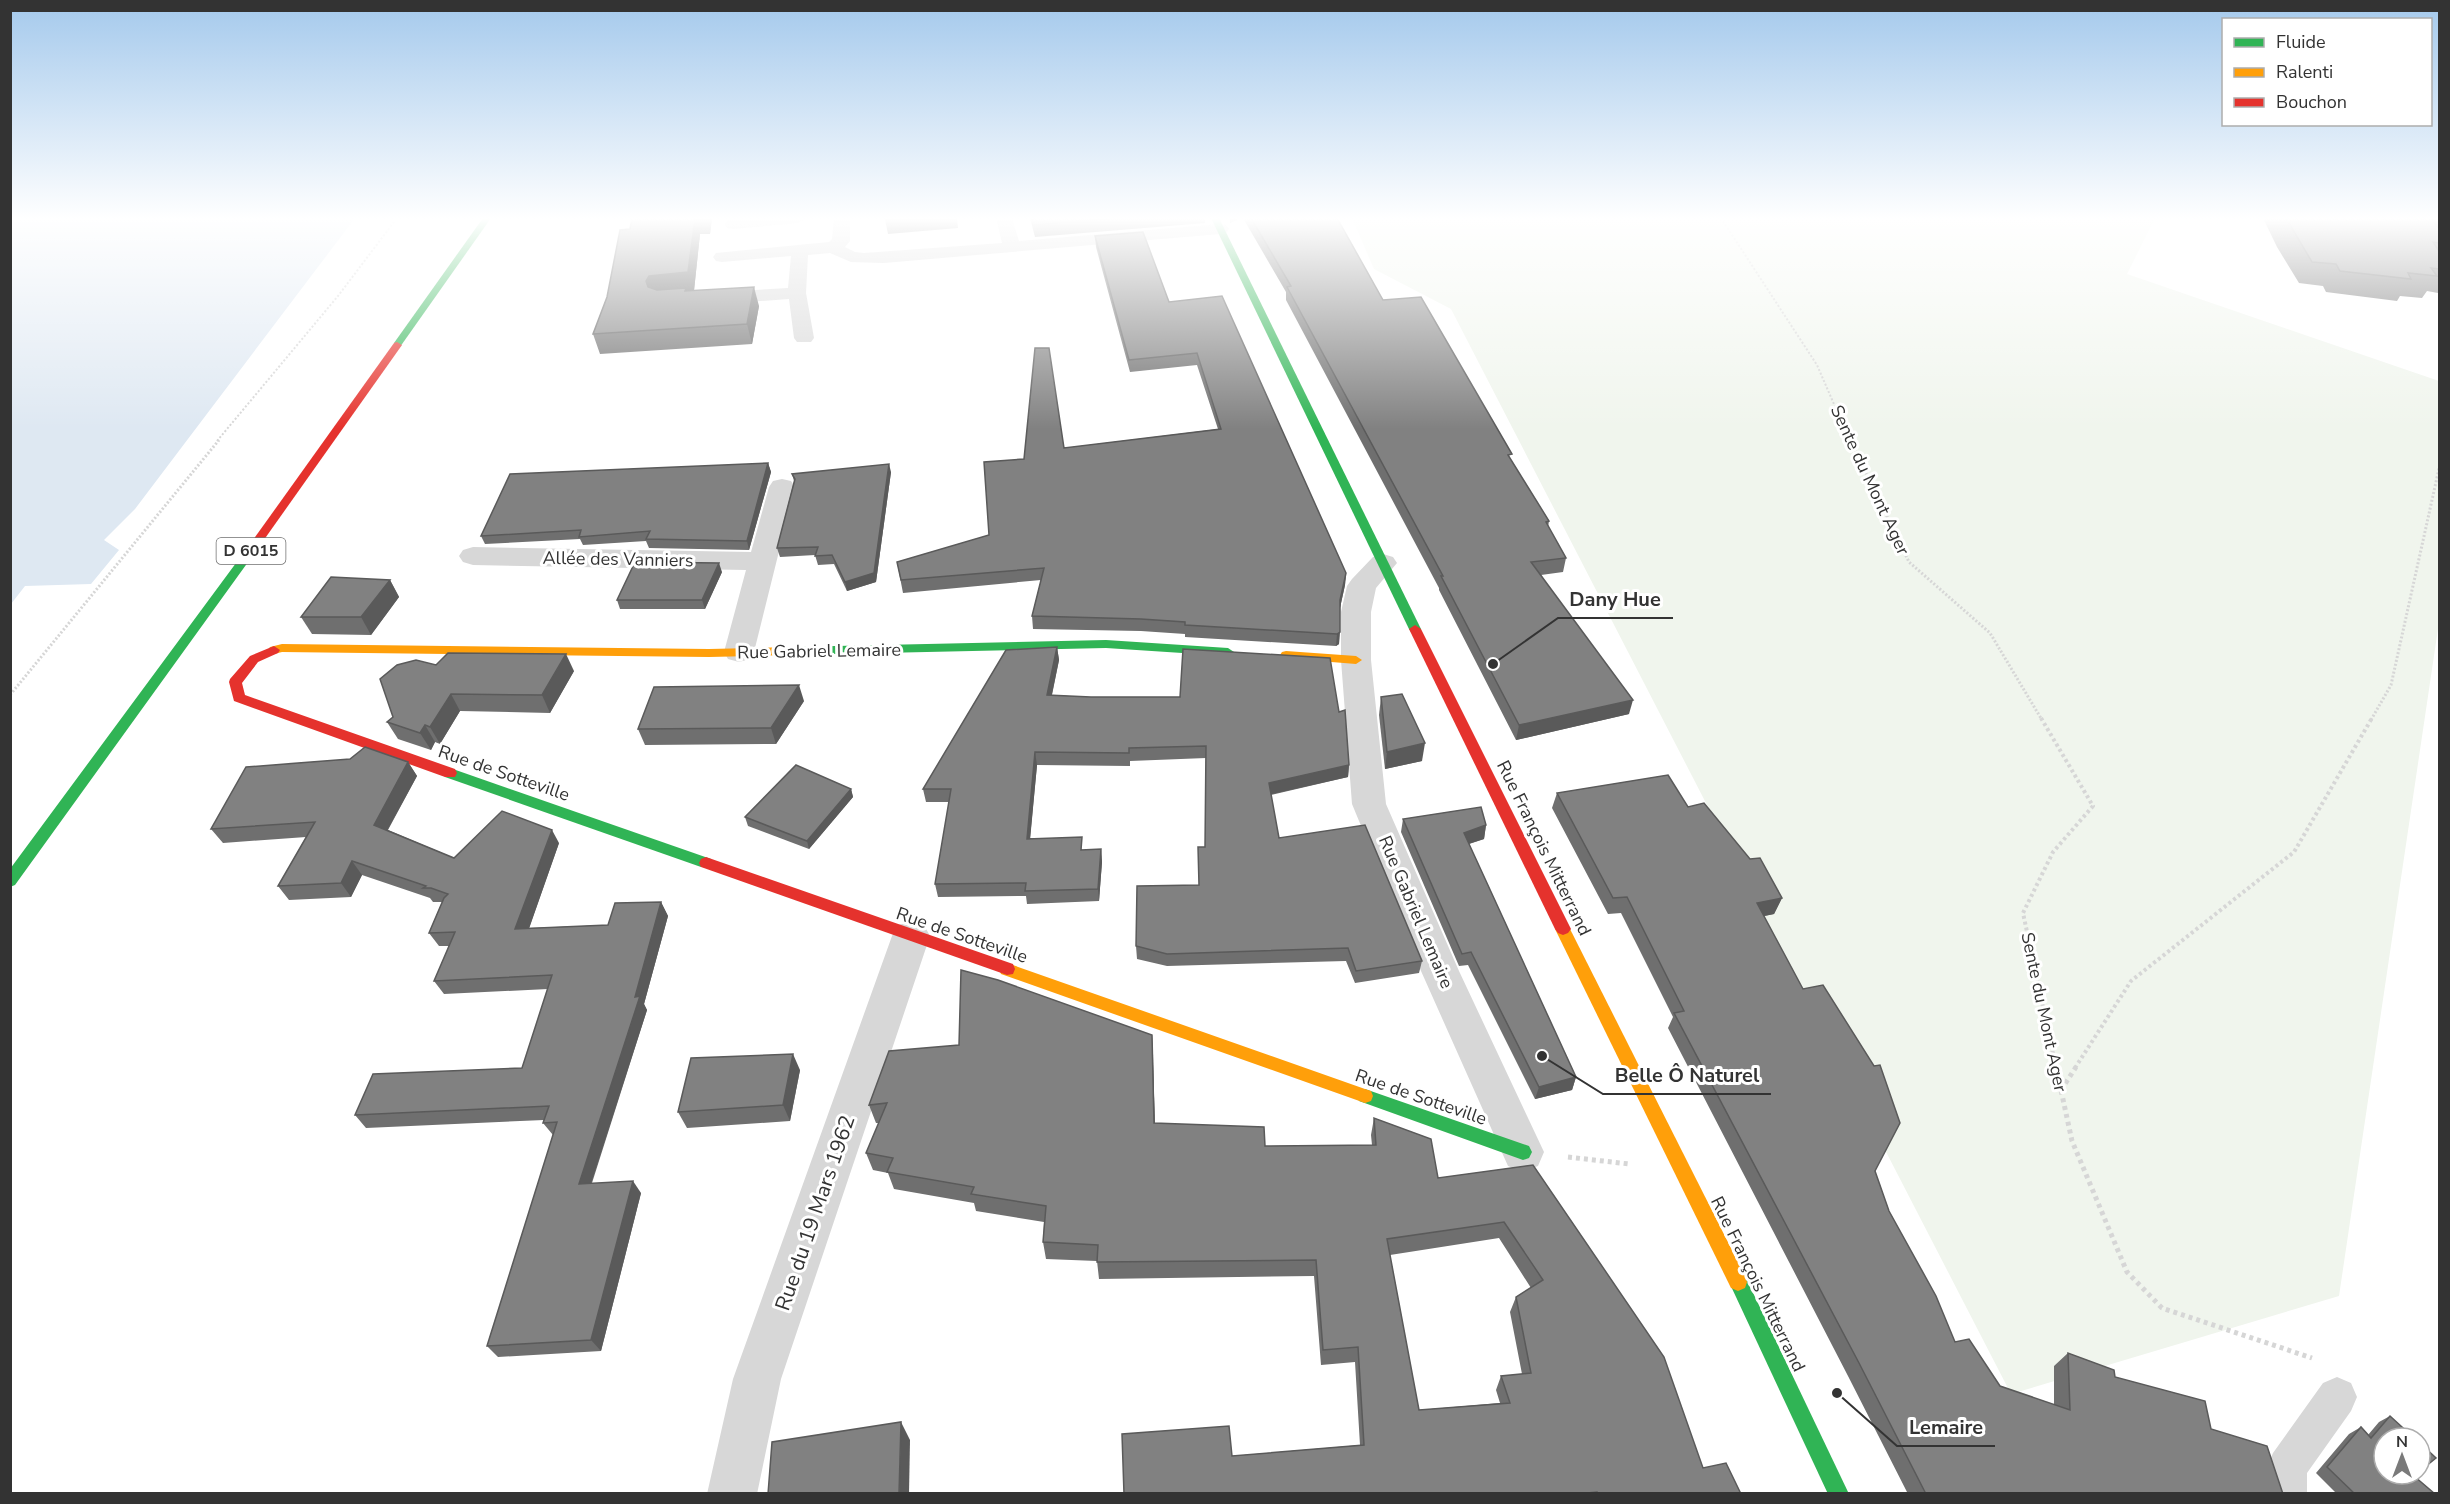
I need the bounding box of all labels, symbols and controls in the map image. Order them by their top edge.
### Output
legend [2222,18,2432,126]
text: Fluide [2276,30,2326,54]
text: Ralenti [2276,60,2333,84]
text: Bouchon [2276,90,2347,114]
street label: Sente du Mont Ager [1825,401,1915,559]
road number: D 6015 [216,538,286,564]
street label: Allée des Vanniers [542,546,694,572]
callout: Dany Hue [1558,580,1673,618]
text: Dany Hue [1569,586,1661,613]
street label: Rue Gabriel Lemaire [737,638,901,664]
street label: Rue de Sotteville [435,739,573,807]
street label: Rue François Mitterrand [1491,756,1597,940]
street label: Rue Gabriel Lemaire [1373,832,1459,992]
street label: Rue de Sotteville [893,901,1031,969]
street label: Sente du Mont Ager [2015,930,2073,1095]
callout: Belle Ô Naturel [1603,1056,1771,1094]
text: Belle Ô Naturel [1615,1062,1760,1089]
street label: Rue de Sotteville [1352,1063,1490,1131]
street label: Rue du 19 Mars 1962 [768,1112,862,1314]
street label: Rue François Mitterrand [1705,1192,1811,1376]
callout: Lemaire [1897,1408,1995,1446]
text: Lemaire [1909,1414,1983,1441]
north arrow [2372,1426,2432,1486]
text: N [2396,1431,2408,1453]

